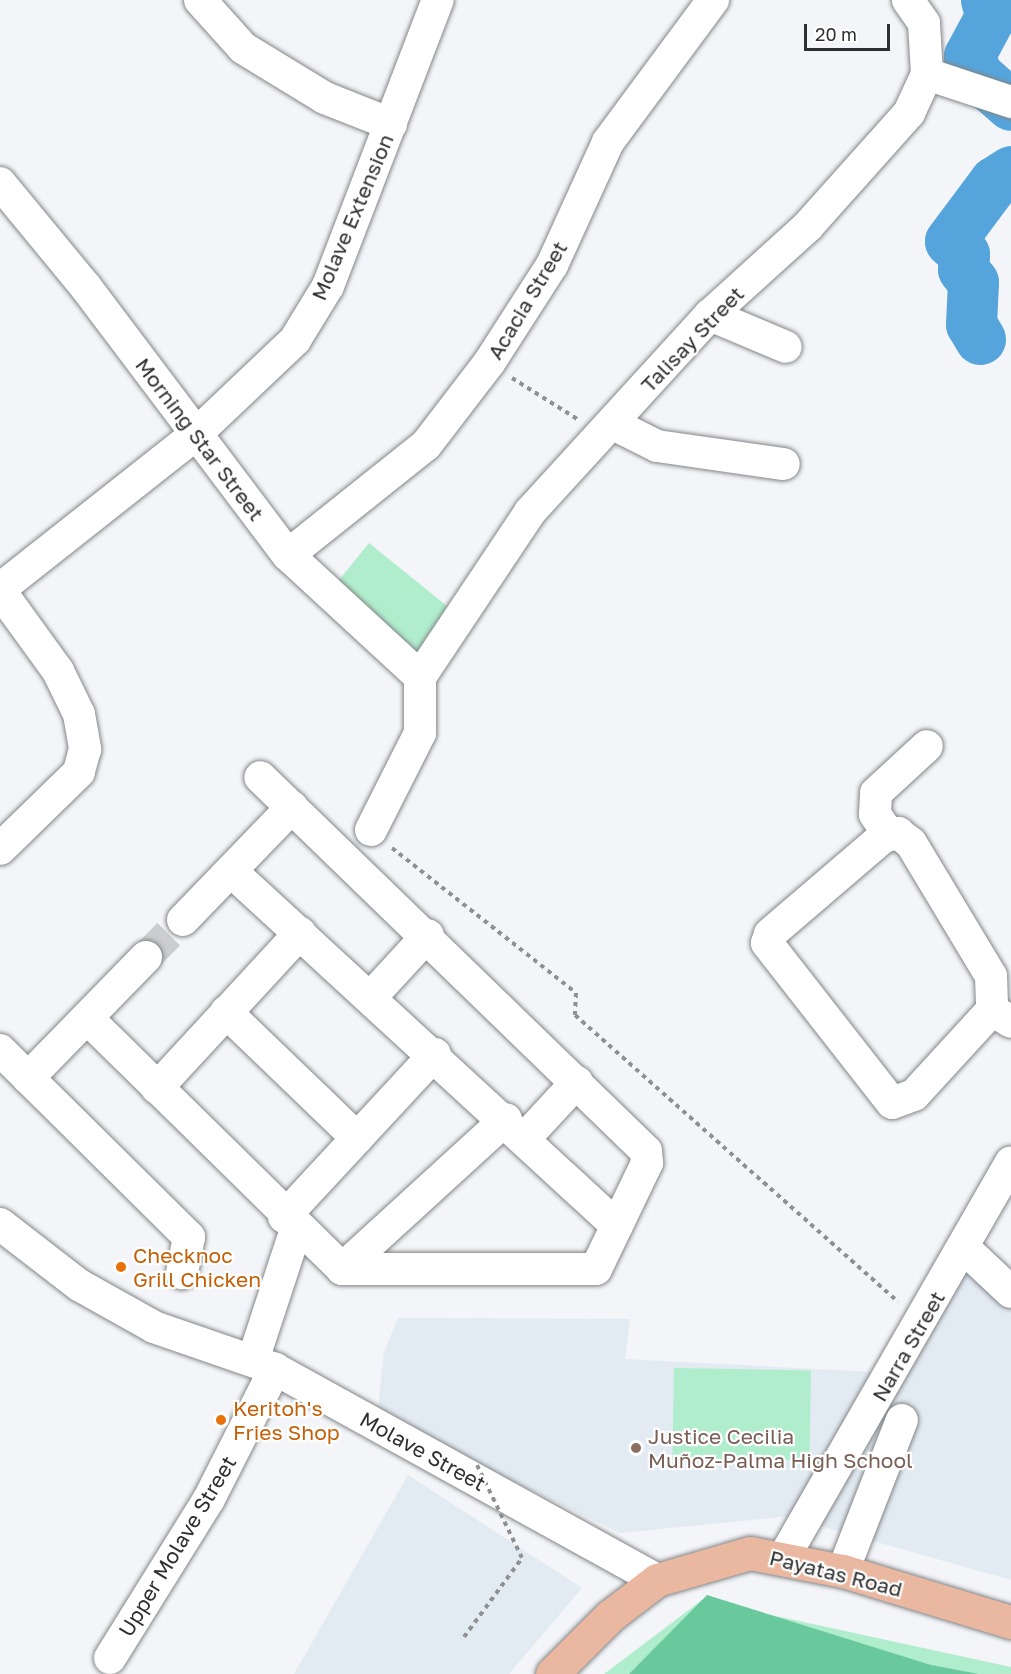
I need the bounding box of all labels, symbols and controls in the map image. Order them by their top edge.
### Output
scale bar [807,12,892,50]
text: 20 m [815,23,857,45]
street label: Molave Extension [306,130,398,304]
street label: Acacia Street [482,236,572,364]
street label: Talisay Street [635,281,749,397]
street label: Morning Star Street [131,353,269,525]
place label: Checknoc Grill Chicken [133,1242,261,1292]
marker: Checknoc Grill Chicken [114,1260,128,1274]
street label: Narra Street [866,1286,950,1406]
place label: Keritoh's Fries Shop [233,1395,340,1445]
street label: Molave Street [356,1406,490,1496]
marker: Keritoh's Fries Shop [214,1413,228,1427]
place label: Justice Cecilia Muñoz-Palma High School [648,1423,913,1473]
marker: Justice Cecilia Muñoz-Palma High School [629,1441,643,1455]
street label: Upper Molave Street [113,1451,241,1641]
street label: Payatas Road [767,1544,905,1602]

